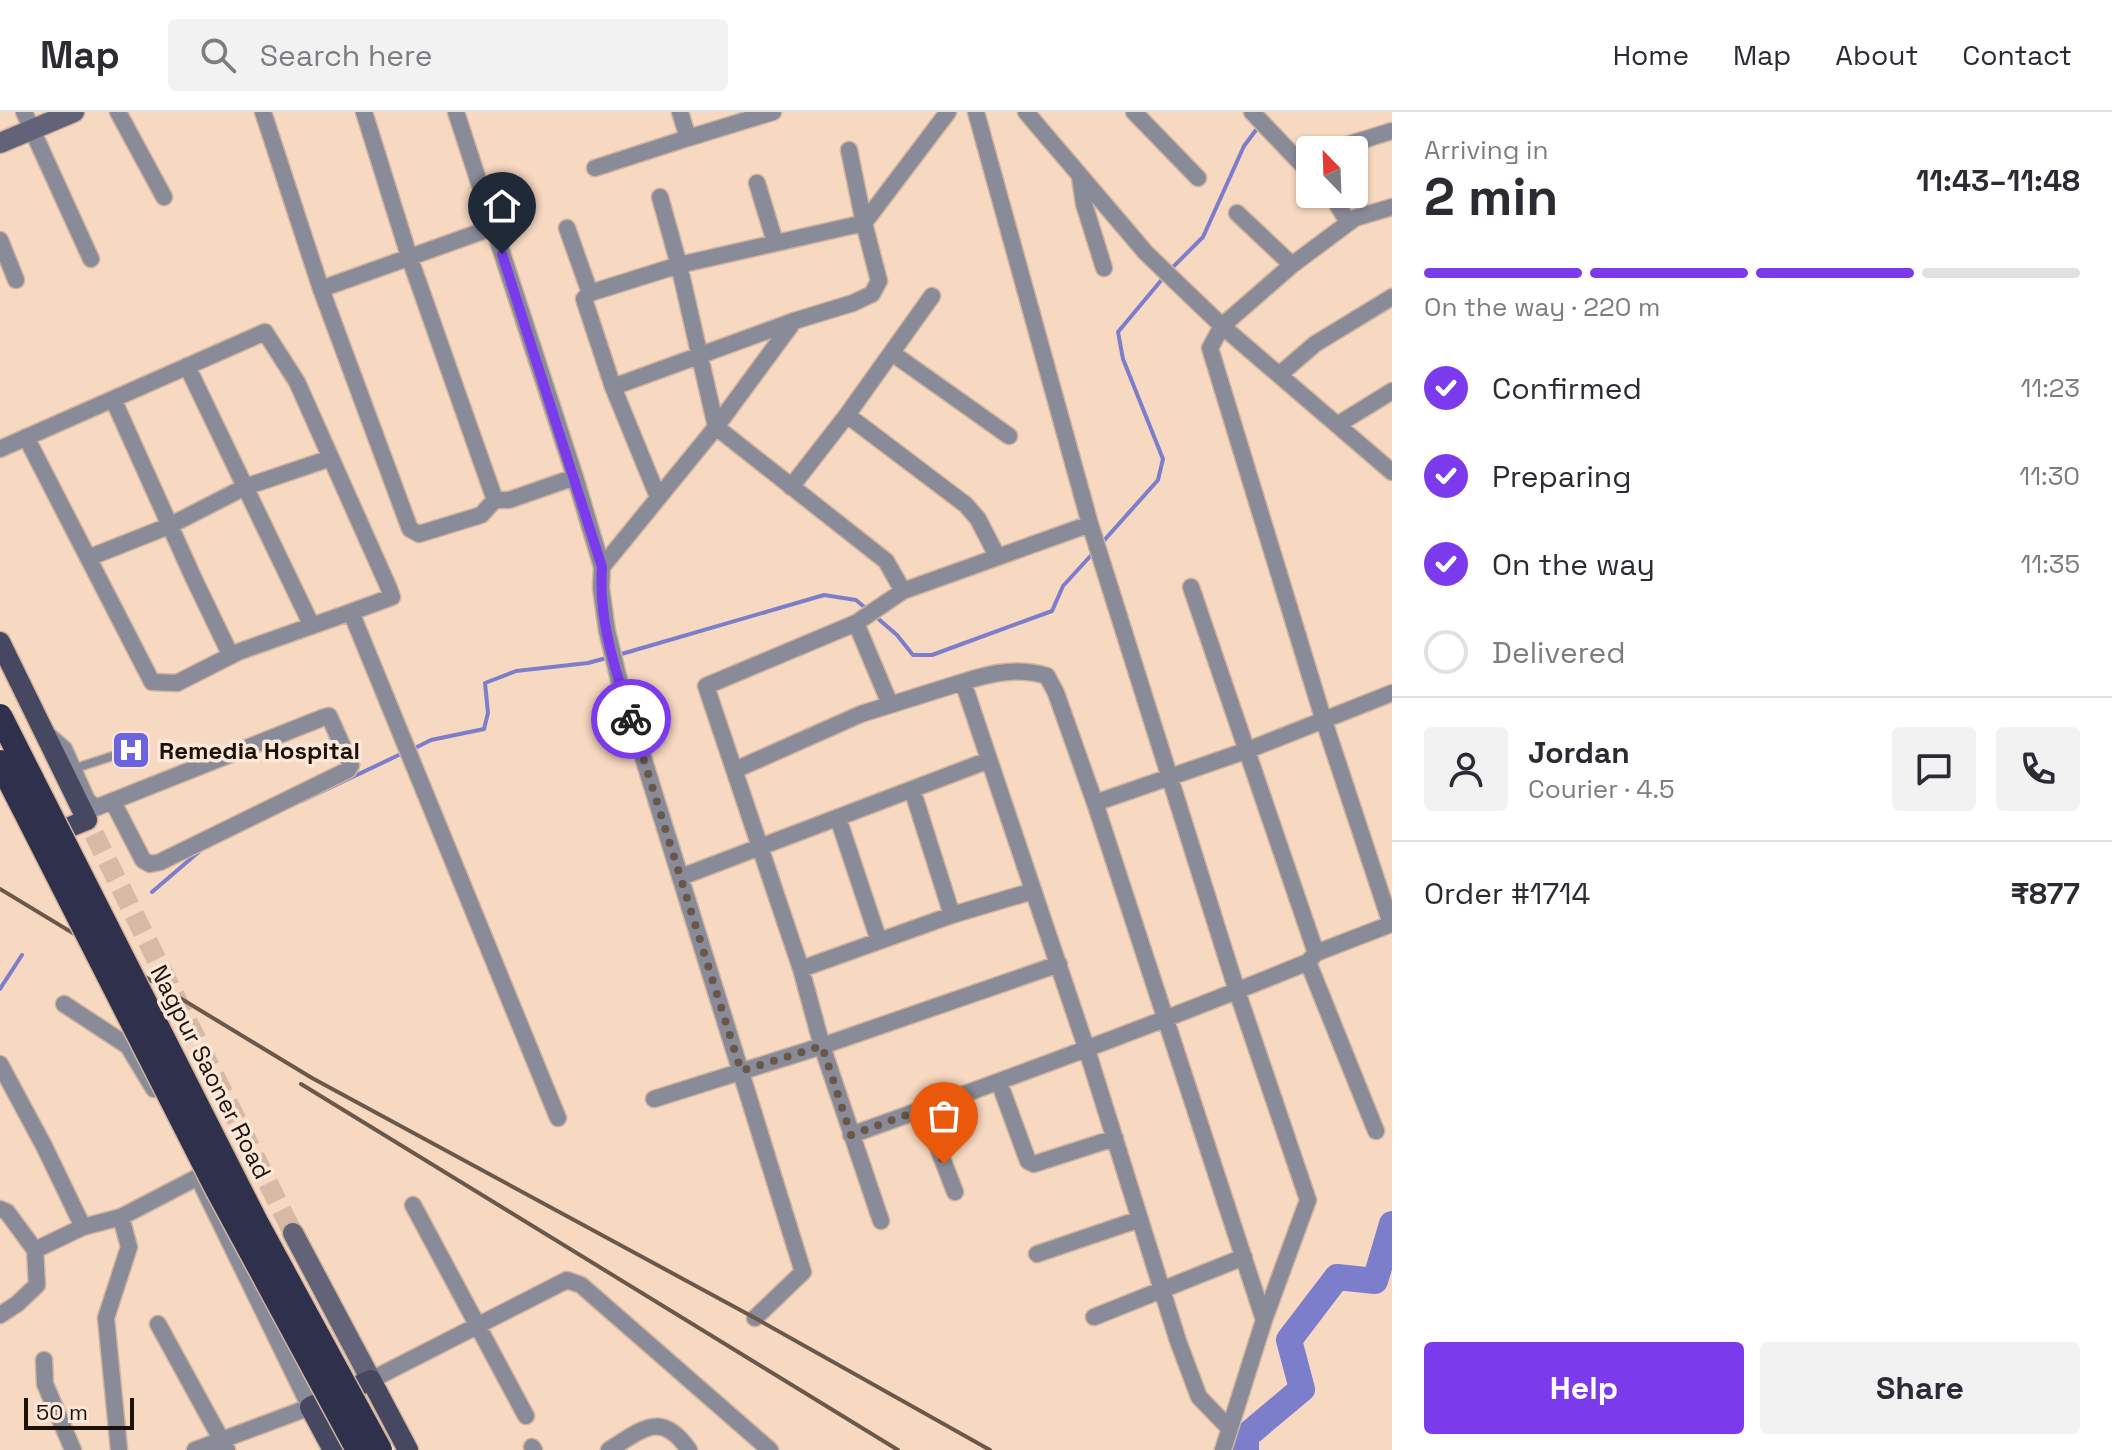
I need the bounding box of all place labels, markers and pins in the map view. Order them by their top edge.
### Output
pin [468,172,536,254]
hospital icon: Remedia Hospital [110,729,152,771]
place label: Remedia Hospital [159,735,360,766]
pin [910,1082,978,1164]

